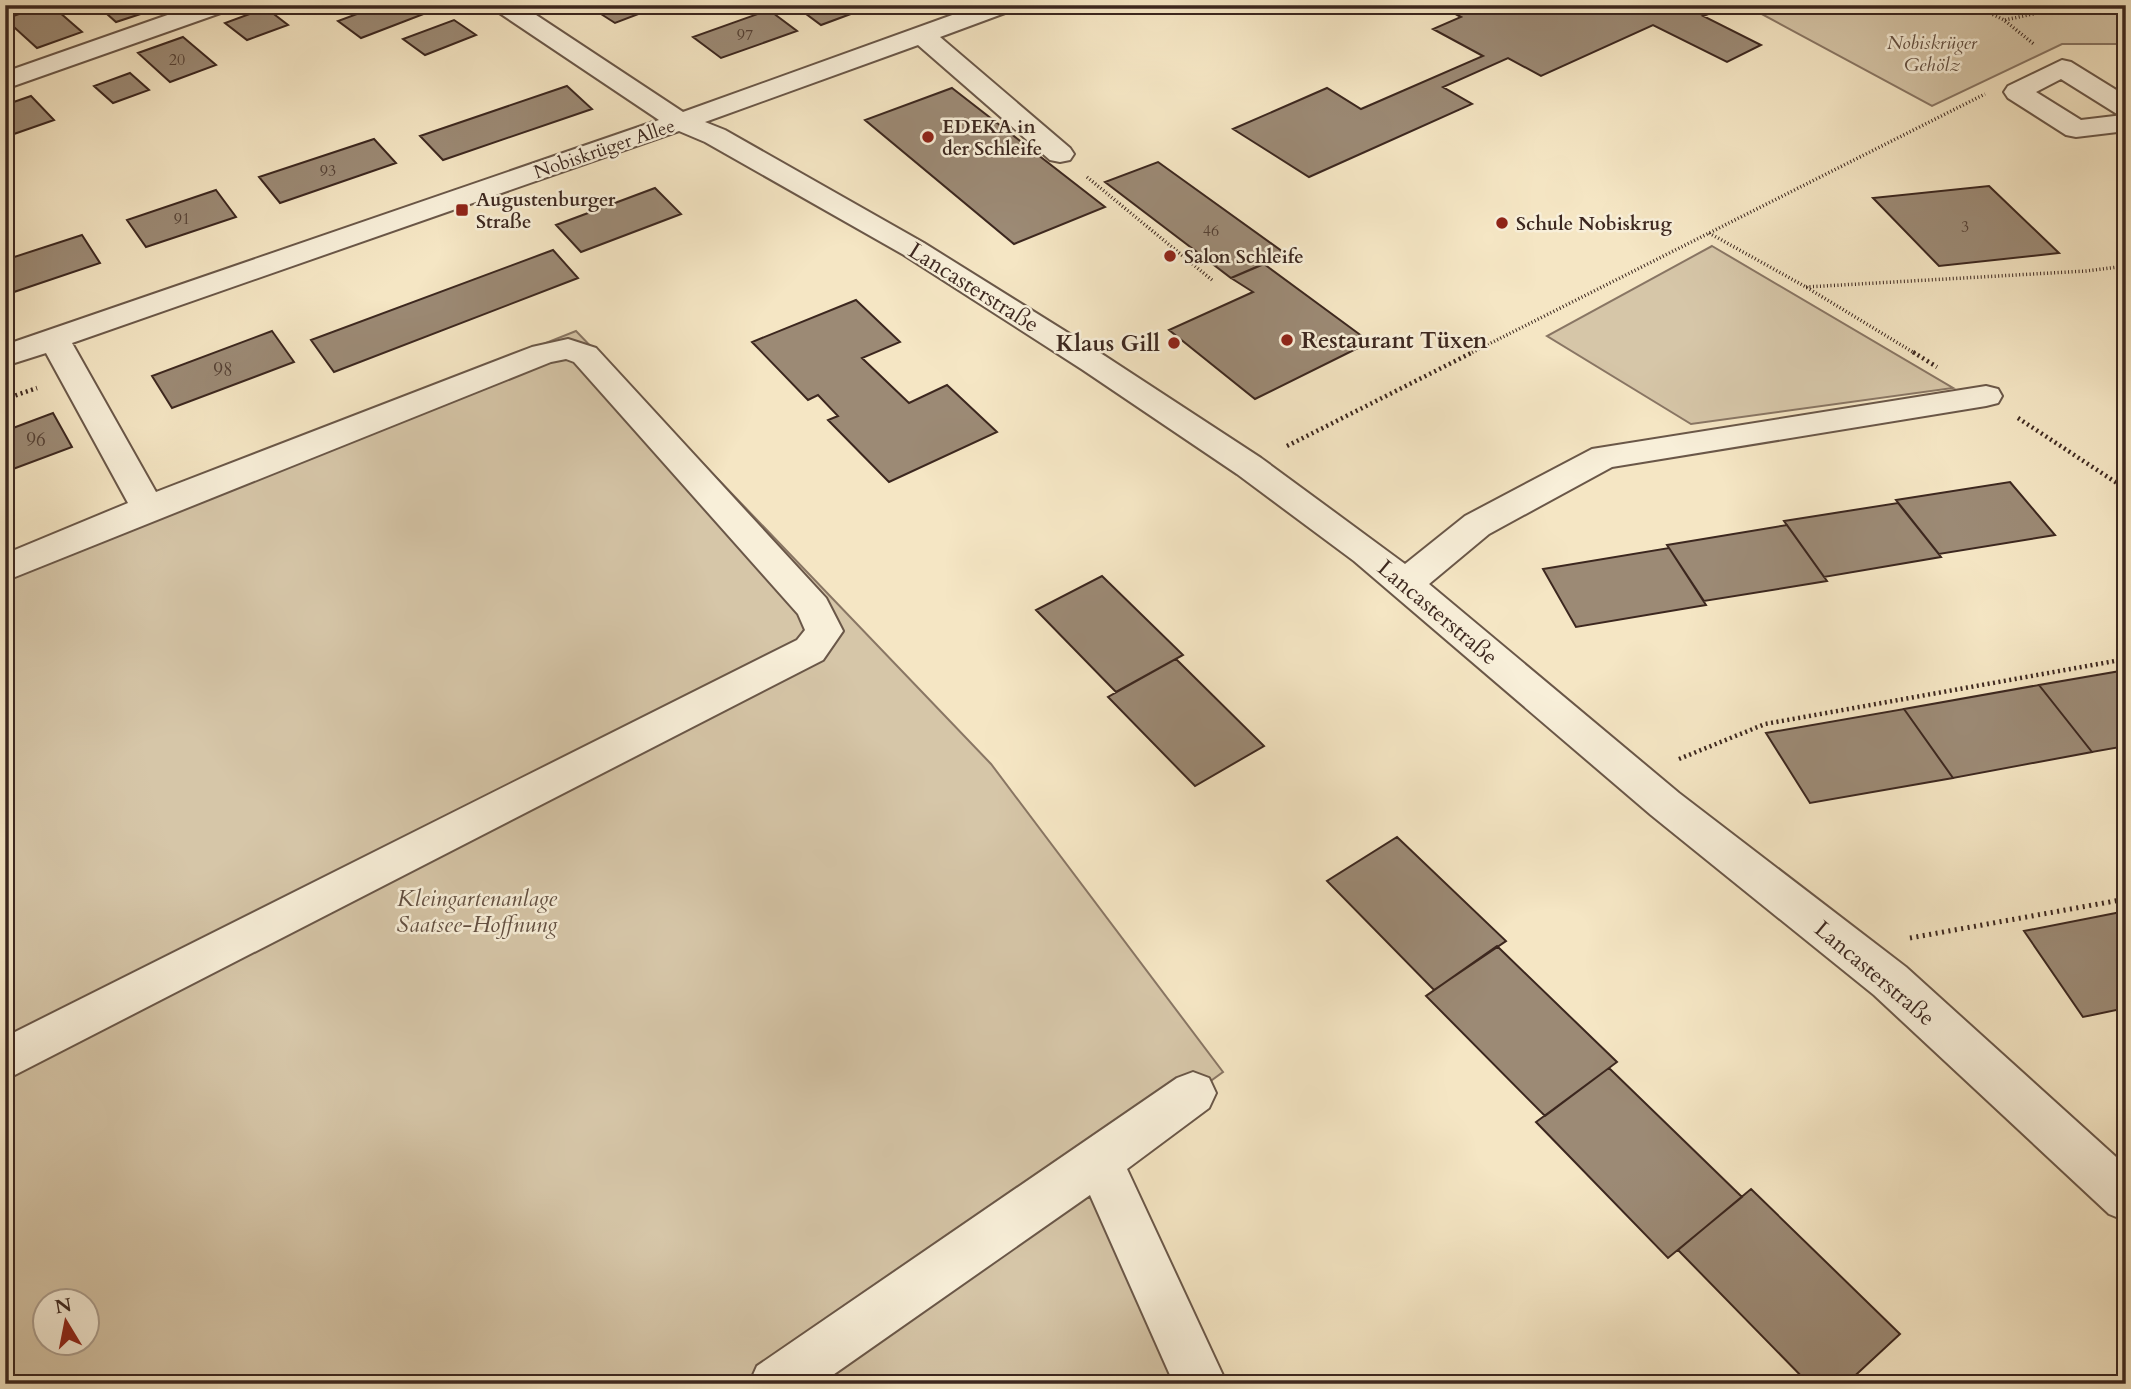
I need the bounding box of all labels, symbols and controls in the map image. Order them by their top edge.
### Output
house number: 97 [737,24,753,46]
park label: Nobiskrüger Gehölz [1887,30,1978,78]
house number: 20 [169,49,185,71]
street label: Nobiskrüger Allee [530,113,678,185]
place label: EDEKA in der Schleife [942,114,1042,162]
marker: EDEKA in der Schleife [920,129,936,145]
house number: 93 [320,160,336,182]
place label: Augustenburger Straße [476,187,616,235]
marker: Augustenburger Straße [454,202,470,218]
house number: 91 [174,208,190,230]
place label: Schule Nobiskrug [1516,211,1672,237]
marker: Schule Nobiskrug [1494,215,1510,231]
house number: 3 [1961,216,1969,238]
house number: 46 [1203,220,1219,242]
street label: Lancasterstraße [903,235,1045,340]
place label: Salon Schleife [1184,244,1304,270]
marker: Salon Schleife [1162,248,1178,264]
place label: Restaurant Tüxen [1301,325,1488,356]
place label: Klaus Gill [1056,328,1160,359]
marker: Restaurant Tüxen [1279,332,1295,348]
marker: Klaus Gill [1166,335,1182,351]
house number: 98 [213,357,233,383]
house number: 96 [26,427,46,453]
street label: Lancasterstraße [1371,553,1505,672]
park label: Kleingartenanlage Saatsee-Hoffnung [396,883,558,940]
street label: Lancasterstraße [1808,914,1942,1033]
north arrow [32,1288,102,1358]
text: N [53,1292,74,1320]

